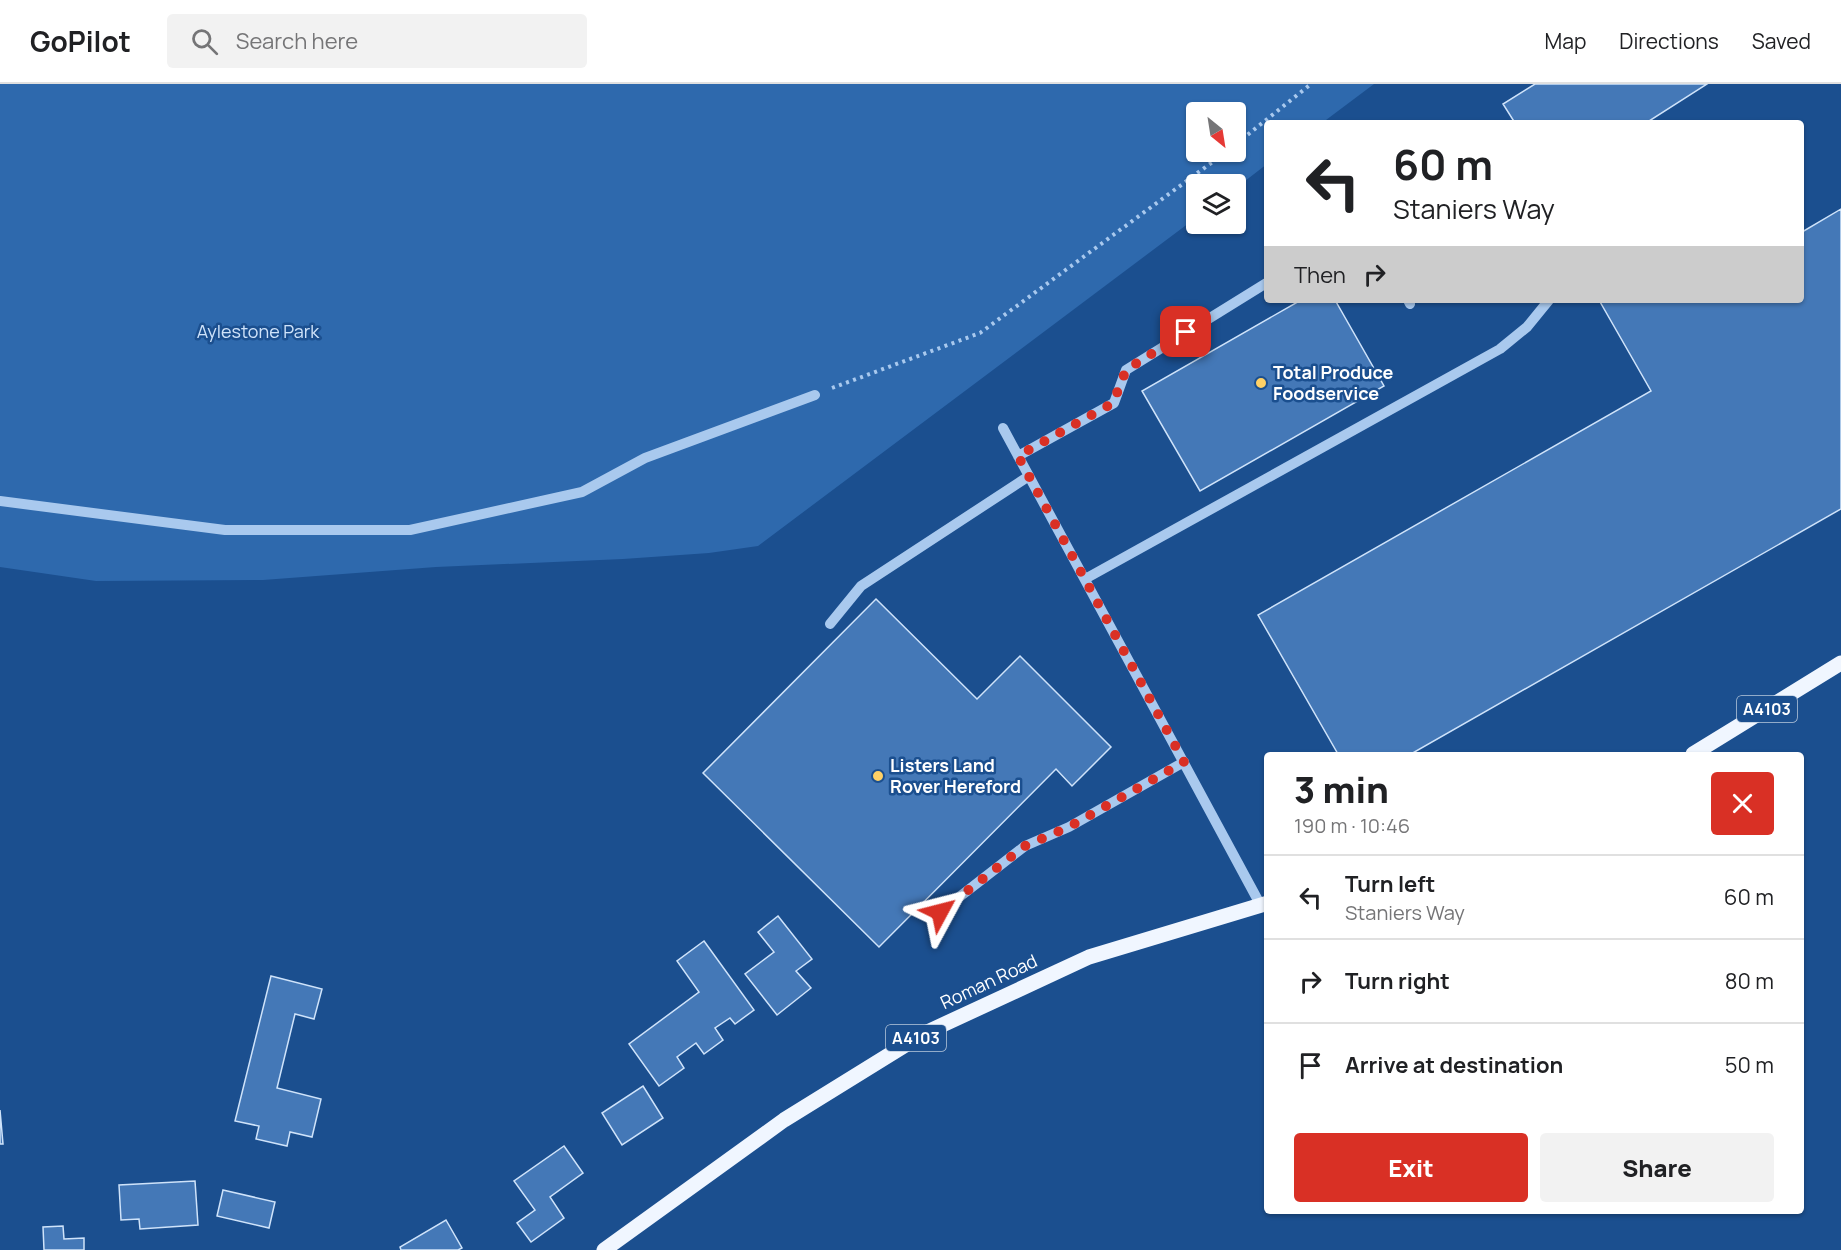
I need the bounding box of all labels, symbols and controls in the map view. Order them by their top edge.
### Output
search box [167,14,587,68]
text: GoPilot [30,22,131,60]
icon: search [188,25,221,58]
text: Search here [236,26,358,56]
text: Map [1545,27,1586,55]
text: Directions [1619,27,1719,55]
text: Saved [1752,27,1811,55]
north arrow [1186,102,1246,162]
map controls [1186,102,1246,234]
text: 60 m [1393,135,1493,193]
icon: left [1294,144,1372,222]
button: layers [1186,174,1246,234]
text: Staniers Way [1393,190,1555,227]
icon: right [1358,258,1391,291]
text: Then [1294,260,1346,290]
pin [1160,306,1211,357]
icon: arrive [1169,315,1202,348]
park label: Aylestone Park [197,319,320,343]
place label: Total Produce Foodservice [1273,360,1393,405]
marker: Total Produce Foodservice [1254,376,1268,390]
road number: A4103 [1737,696,1797,722]
place label: Listers Land Rover Hereford [890,753,1021,798]
text: 3 min [1294,765,1389,814]
marker: Listers Land Rover Hereford [871,769,885,783]
button: close [1711,772,1774,835]
text: 190 m · 10:46 [1294,812,1410,839]
text: Turn left [1345,869,1435,899]
position arrow [908,880,972,944]
icon: left [1294,881,1327,914]
text: 60 m [1724,882,1774,912]
text: Staniers Way [1345,899,1465,926]
street label: Roman Road [936,948,1041,1014]
icon: right [1294,965,1327,998]
text: Turn right [1345,966,1450,996]
text: 80 m [1725,966,1774,996]
road number: A4103 [886,1025,946,1051]
icon: arrive [1294,1049,1327,1082]
text: Arrive at destination [1345,1050,1563,1080]
text: 50 m [1725,1050,1774,1080]
button: Exit [1294,1133,1528,1202]
button: Share [1540,1133,1774,1202]

